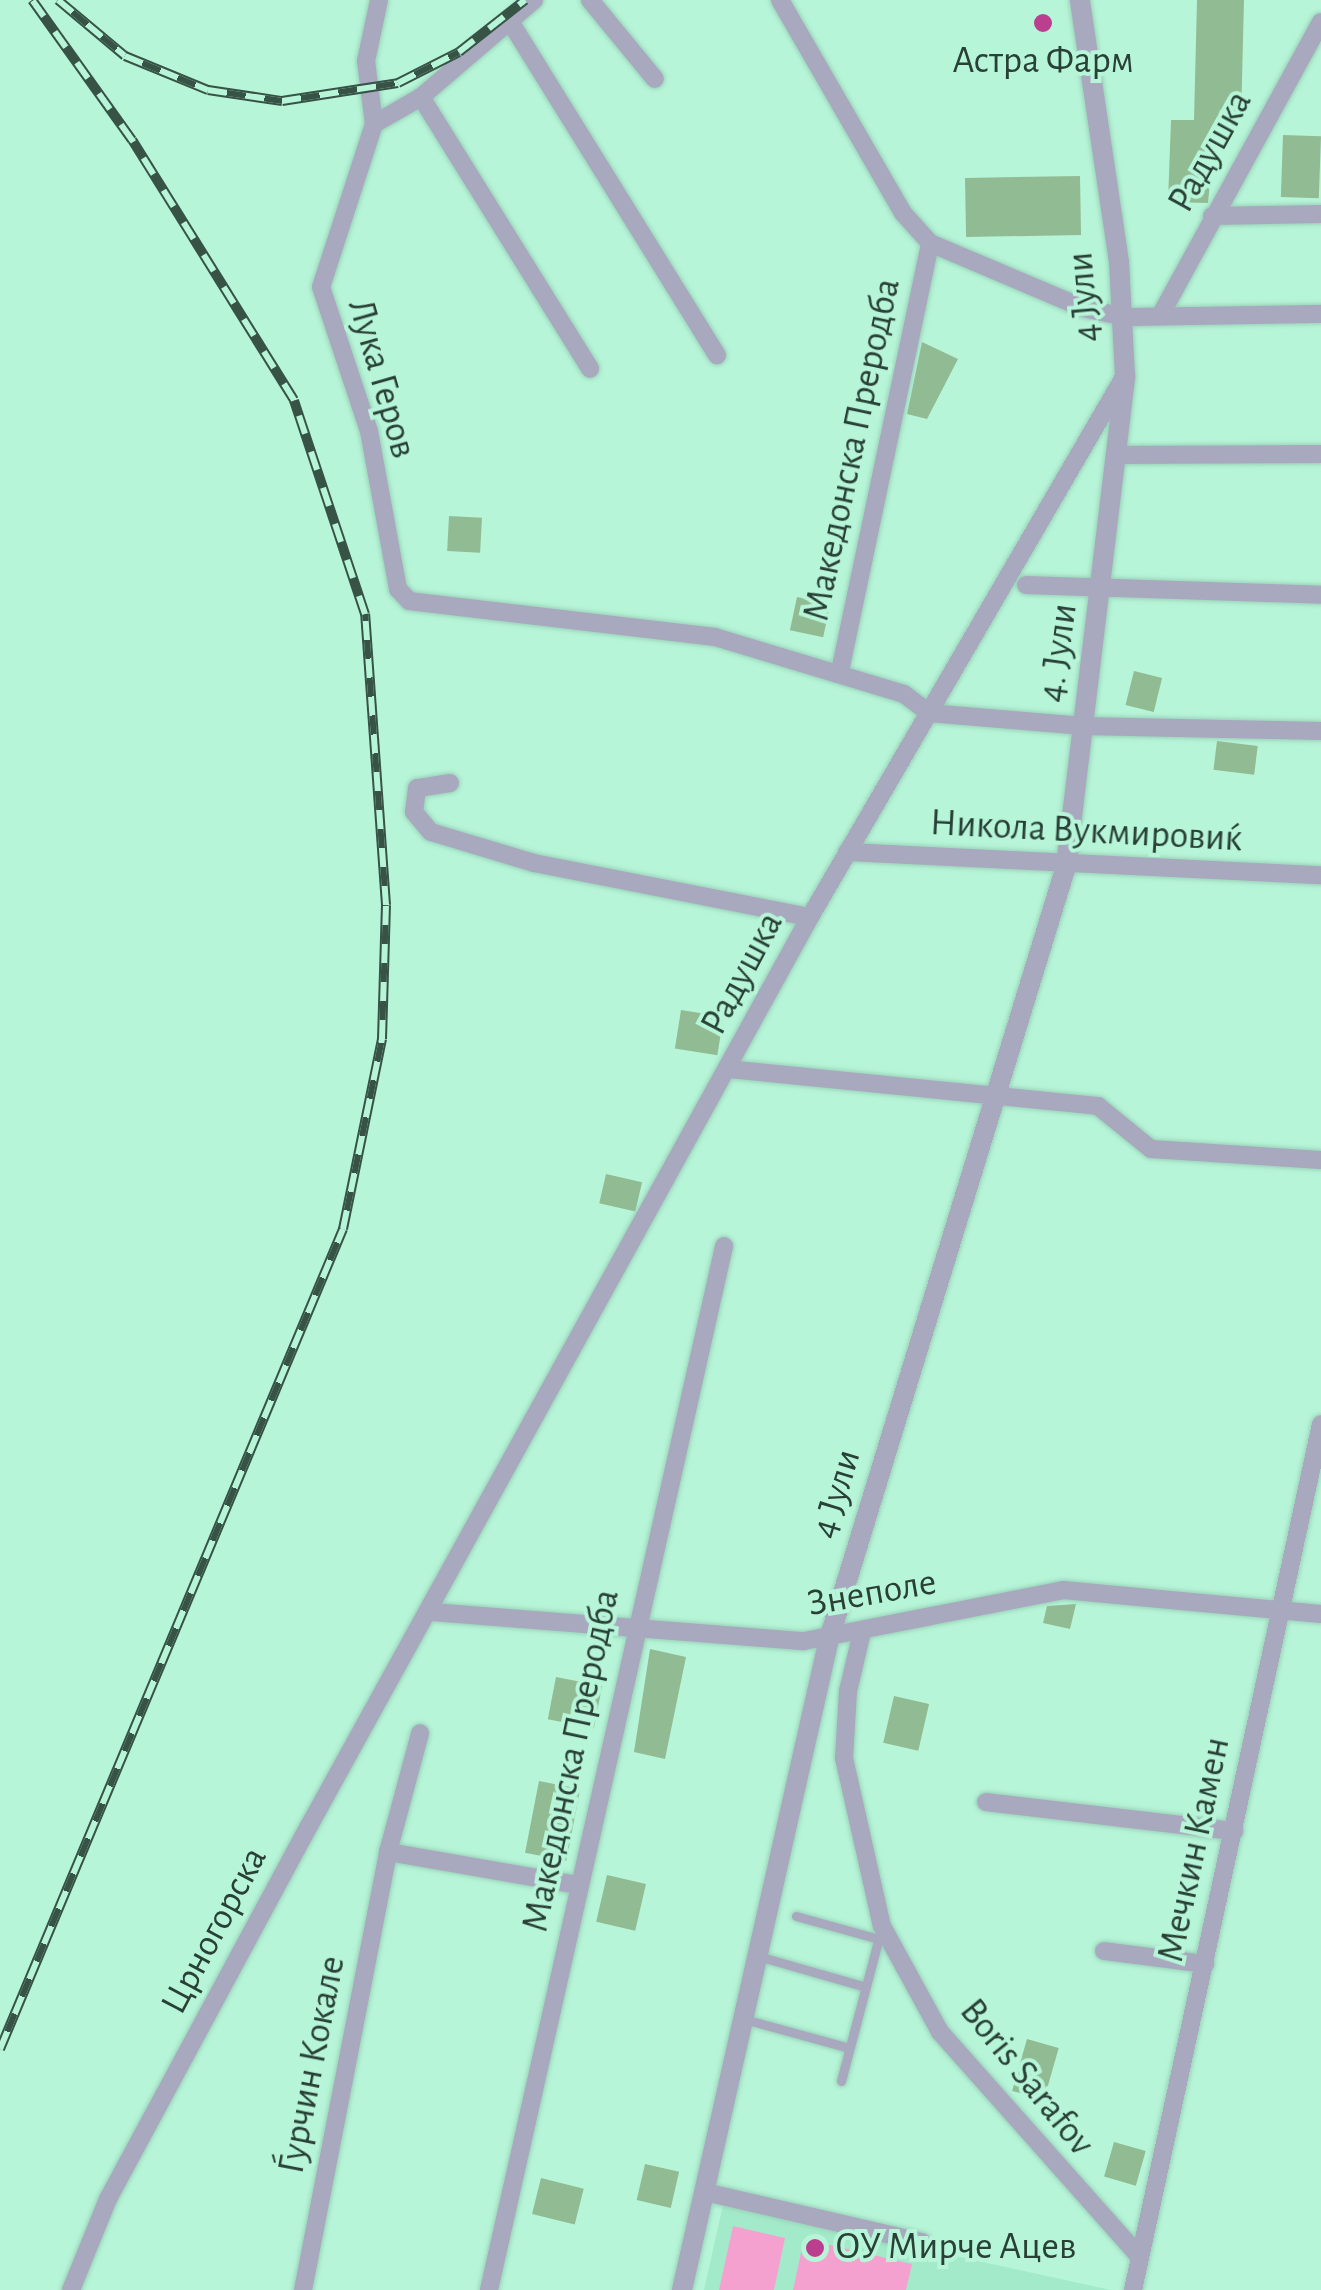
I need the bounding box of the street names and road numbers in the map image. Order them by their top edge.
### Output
street label: Радушка [1159,83,1263,221]
street label: 4 Јули [1058,250,1112,344]
street label: Македонска Преродба [794,275,912,625]
street label: Лука Геров [337,294,425,464]
street label: 4. Јули [1030,601,1088,705]
street label: Никола Вукмировиќ [929,801,1243,863]
street label: Радушка [692,905,794,1043]
street label: 4 Јули [802,1444,872,1544]
street label: Знеполе [804,1560,940,1628]
street label: Македонска Преродба [513,1586,631,1936]
street label: Мечкин Камен [1149,1733,1241,1967]
street label: Црногорска [152,1840,278,2022]
street label: Ѓурчин Кокале [270,1952,356,2178]
street label: Boris Sarafov [949,1990,1103,2166]

